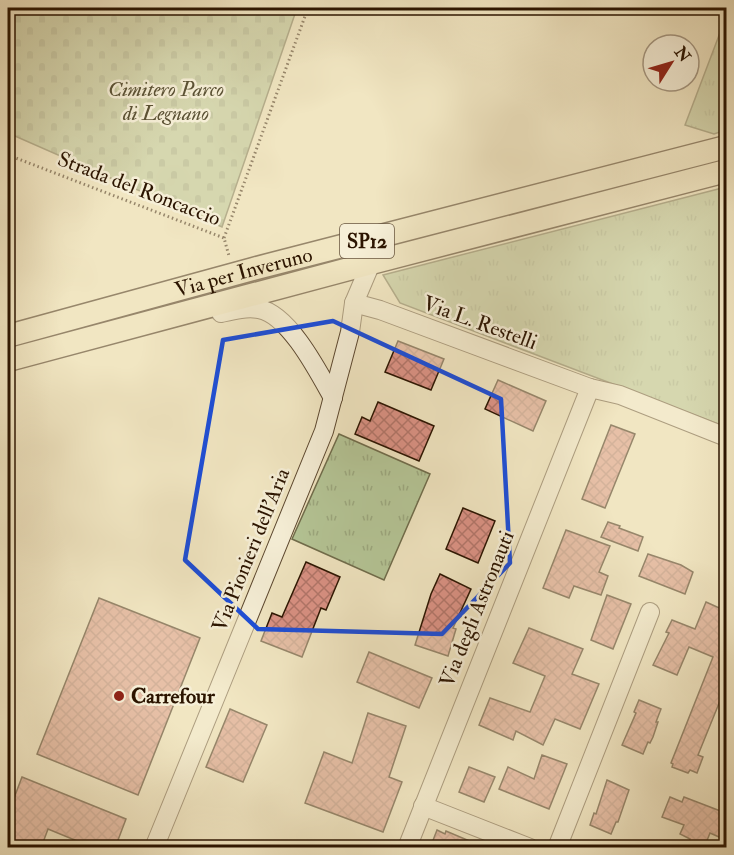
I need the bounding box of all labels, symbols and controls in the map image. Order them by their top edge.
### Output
north arrow [641,33,701,93]
text: N [669,42,695,67]
park label: Cimitero Parco di Legnano [108,76,224,127]
street label: Strada del Roncaccio [54,145,224,233]
road number: SP12 [340,224,394,258]
street label: Via per Inveruno [172,241,315,303]
street label: Via L. Restelli [419,290,541,356]
street label: Via Pionieri dell'Aria [206,464,296,636]
street label: Via degli Astronauti [433,527,521,691]
place label: Carrefour [131,683,216,710]
marker: Carrefour [112,689,126,703]

